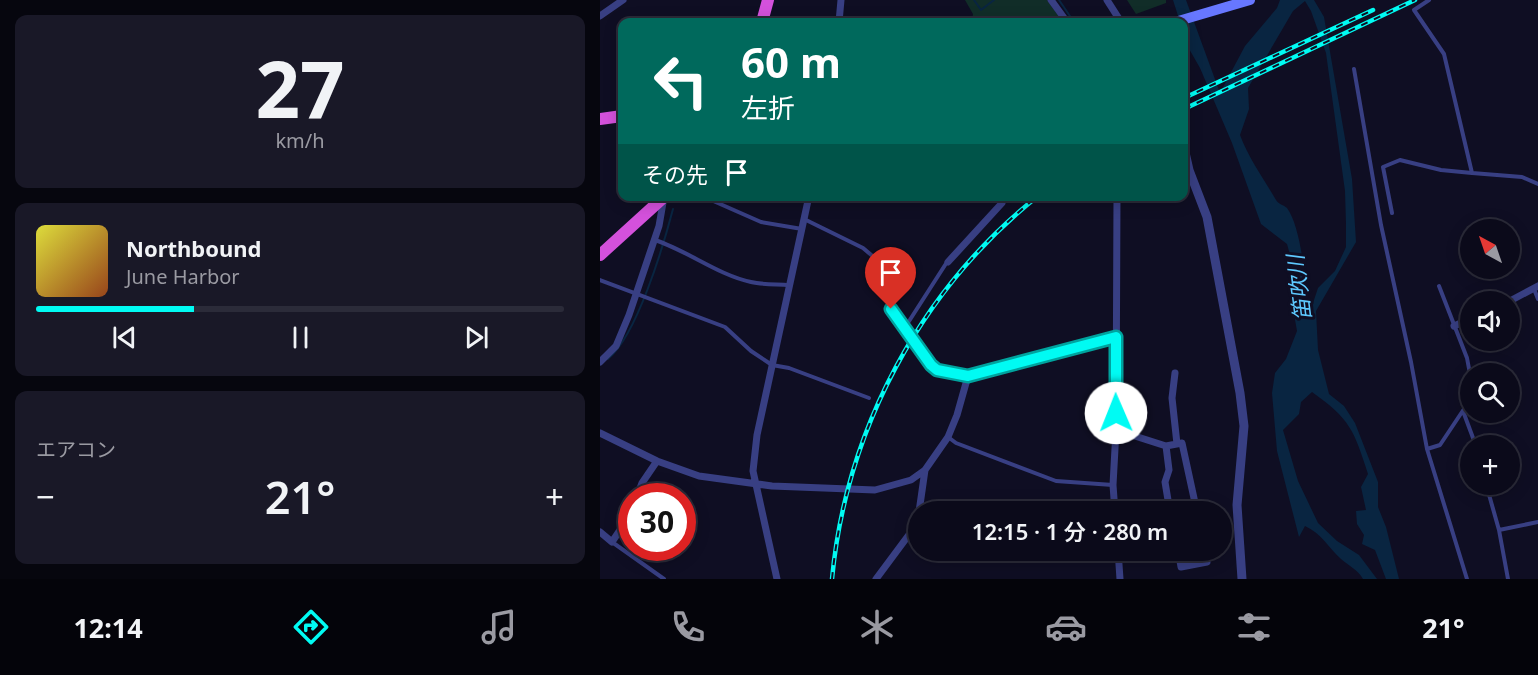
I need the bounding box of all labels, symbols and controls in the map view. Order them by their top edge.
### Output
text: 60 m [741,33,841,90]
text: 27 [255,35,345,141]
icon: left [642,42,720,120]
text: 左折 [741,89,795,126]
text: km/h [275,127,325,154]
icon: arrive [720,156,753,189]
text: その先 [642,159,708,189]
north arrow [1460,219,1520,279]
map controls [1460,219,1520,495]
text: Northbound [126,233,261,263]
pin [865,247,916,309]
water label: 笛吹川 [1279,251,1317,323]
icon: arrive [874,256,907,289]
text: June Harbor [126,263,240,290]
button: sound [1460,291,1520,351]
icon: previous [108,321,141,354]
icon: pause [284,321,317,354]
icon: next [460,321,493,354]
button: search [1460,363,1520,423]
position arrow [1084,381,1148,445]
button: + [1460,435,1520,495]
text: エアコン [36,436,116,463]
text: 21° [265,466,335,527]
text: − [36,474,55,519]
text: + [545,474,564,519]
speed limit sign: 30 [618,483,696,561]
text: 12:15 · 1 分 · 280 m [972,516,1168,546]
icon: directions [290,606,332,648]
icon: music [478,606,520,648]
icon: phone [667,606,709,648]
icon: climate [856,606,898,648]
icon: car [1045,606,1087,648]
icon: filters [1233,606,1275,648]
text: 12:14 [73,609,143,646]
text: 21° [1422,609,1465,646]

